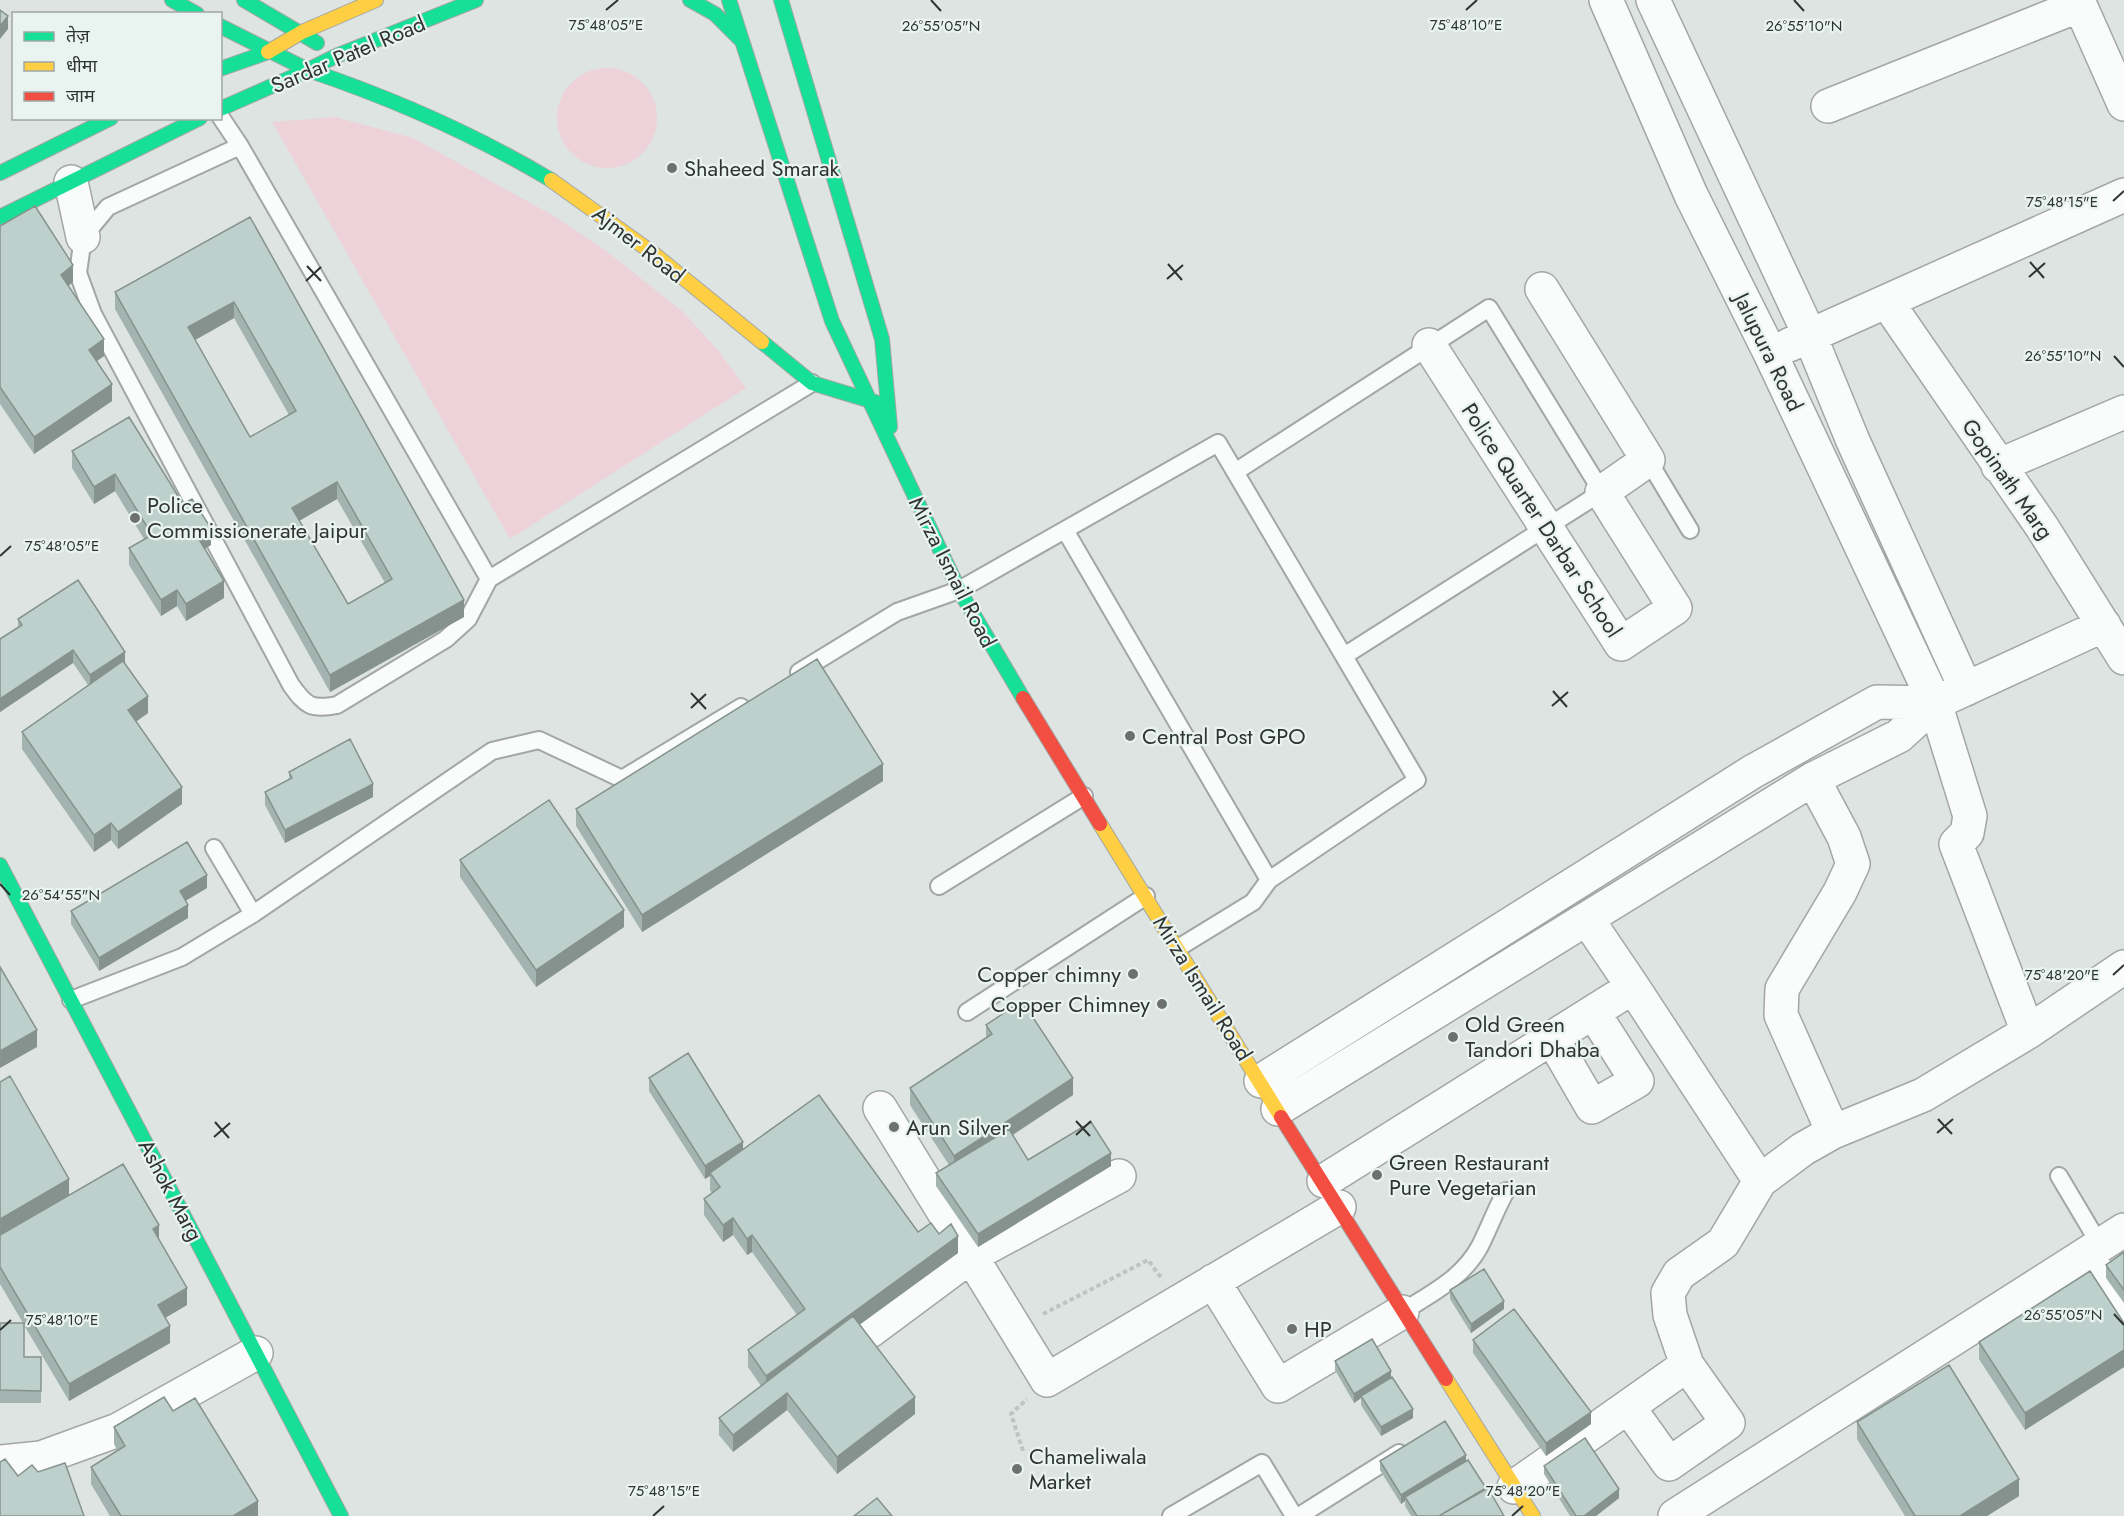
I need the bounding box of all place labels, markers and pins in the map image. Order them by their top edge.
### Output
place label: Shaheed Smarak [684,152,839,184]
marker: Shaheed Smarak [665,161,679,175]
place label: Police Commissionerate Jaipur [147,489,367,546]
marker: Police Commissionerate Jaipur [128,511,142,525]
place label: Central Post GPO [1142,720,1306,752]
marker: Central Post GPO [1123,729,1137,743]
place label: Copper chimny [977,958,1121,990]
marker: Copper chimny [1126,967,1140,981]
place label: Copper Chimney [991,988,1150,1020]
marker: Copper Chimney [1155,997,1169,1011]
place label: Old Green Tandori Dhaba [1465,1008,1600,1065]
marker: Old Green Tandori Dhaba [1446,1030,1460,1044]
place label: Arun Silver [906,1111,1009,1143]
marker: Arun Silver [887,1120,901,1134]
place label: Green Restaurant Pure Vegetarian [1389,1146,1550,1203]
marker: Green Restaurant Pure Vegetarian [1370,1168,1384,1182]
place label: HP [1304,1313,1332,1345]
marker: HP [1285,1322,1299,1336]
place label: Chameliwala Market [1029,1440,1147,1497]
marker: Chameliwala Market [1010,1462,1024,1476]

